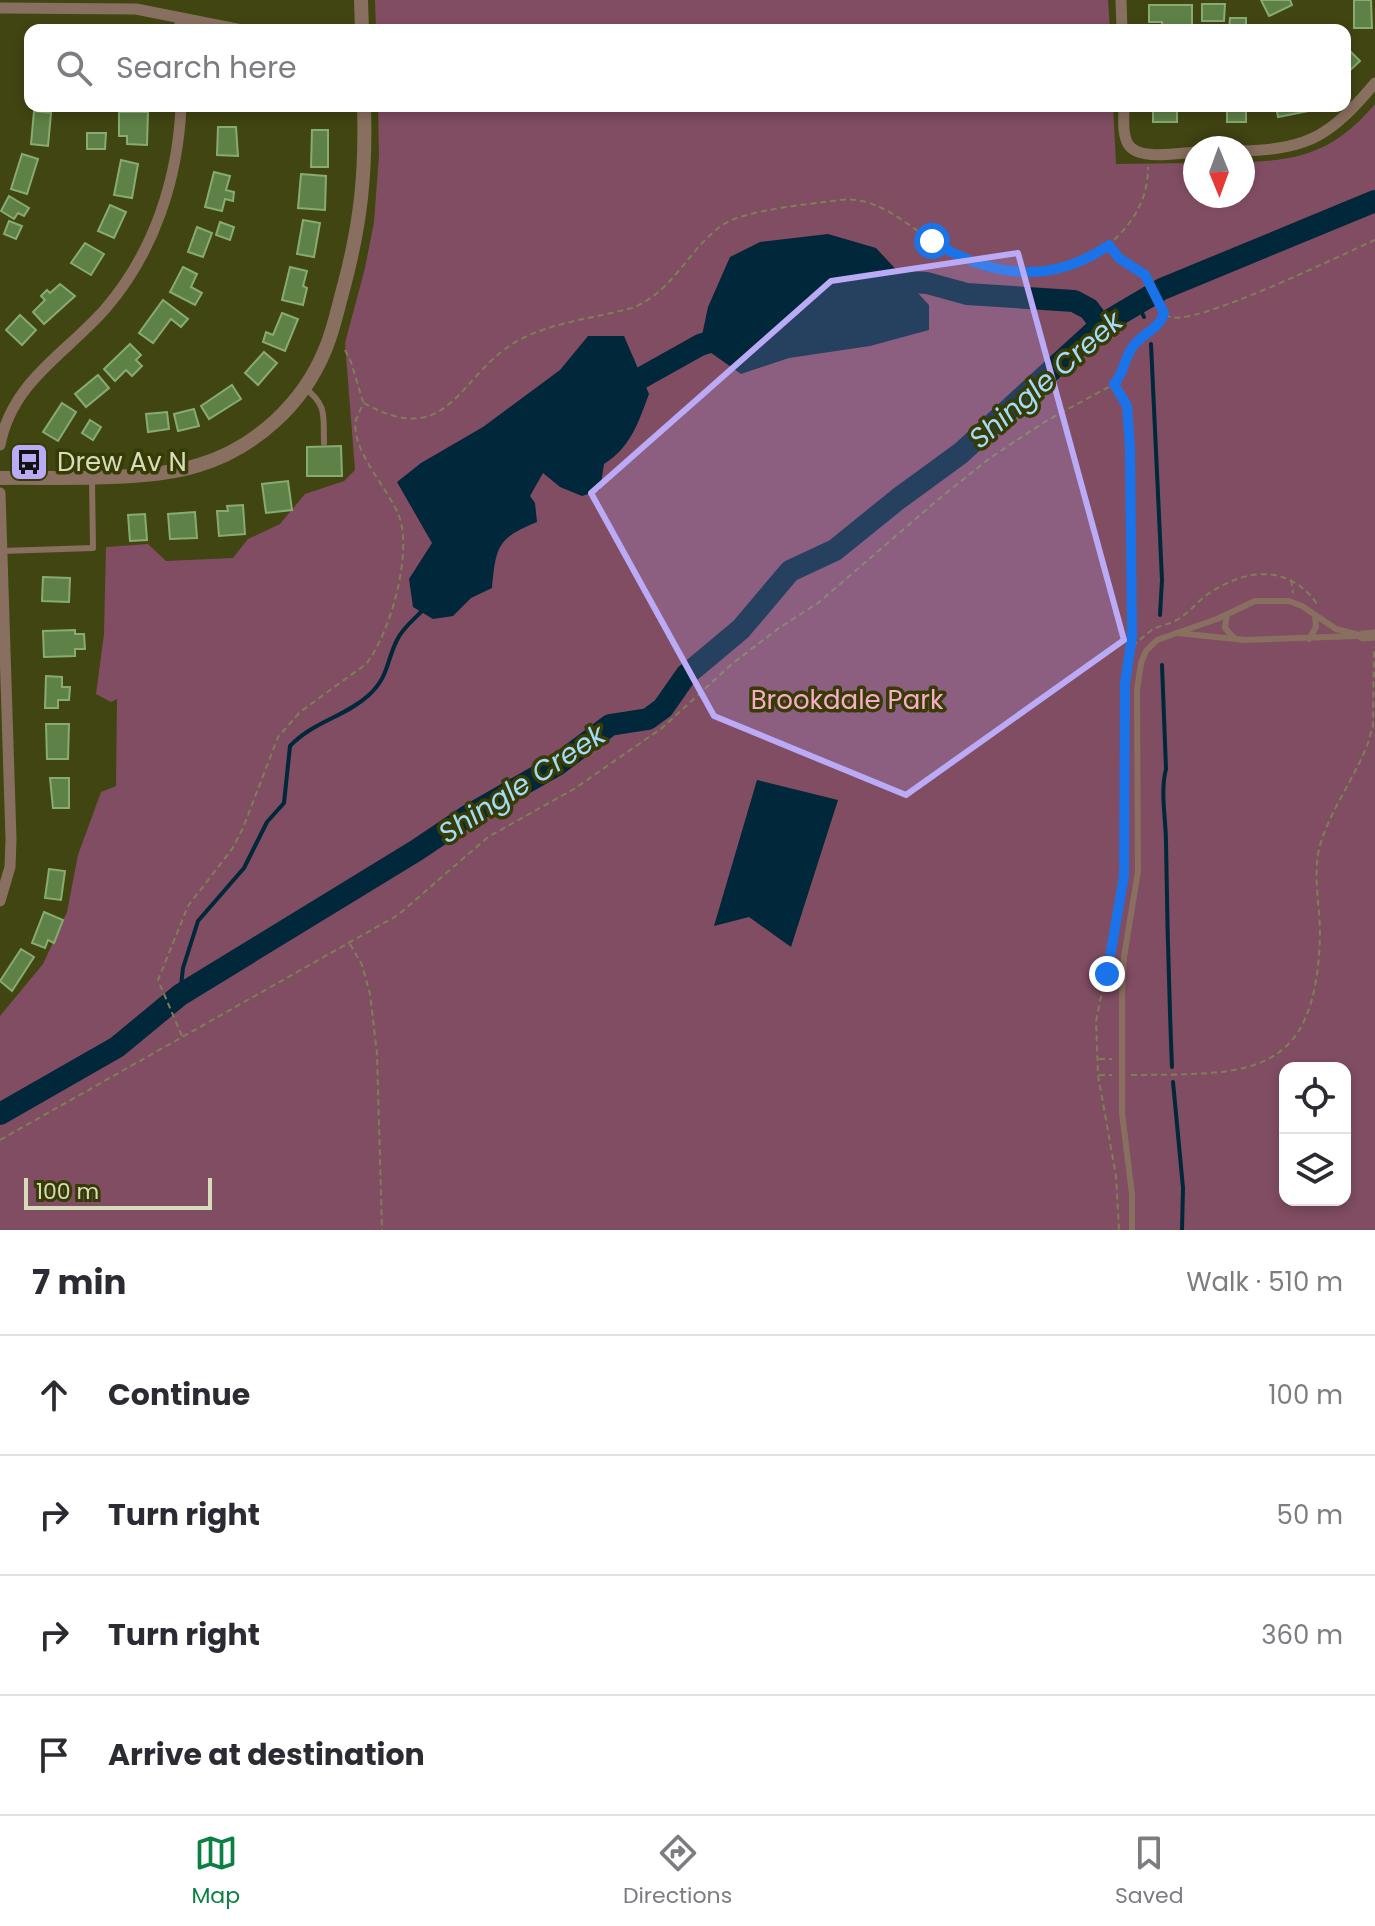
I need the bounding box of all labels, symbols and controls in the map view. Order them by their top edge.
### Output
search box [24,24,1351,112]
icon: search [52,46,96,90]
text: Search here [116,46,297,89]
north arrow [1183,136,1255,208]
route start [914,223,950,259]
water label: Shingle Creek [961,301,1132,458]
bus stop icon: Drew Av N [8,441,50,483]
place label: Drew Av N [57,444,187,480]
park label: Brookdale Park [751,682,944,718]
water label: Shingle Creek [431,715,614,853]
route end [1089,956,1125,992]
map controls [1279,1062,1351,1206]
button: locate [1279,1062,1351,1134]
button: layers [1279,1134,1351,1206]
scale bar [24,1174,212,1210]
text: 100 m [36,1176,99,1207]
text: 7 min [32,1258,126,1306]
text: Walk · 510 m [1186,1264,1343,1300]
icon: ahead [32,1373,76,1417]
text: Continue [108,1373,250,1416]
text: 100 m [1268,1377,1343,1413]
icon: right [32,1493,76,1537]
text: Turn right [108,1493,260,1536]
text: 50 m [1277,1497,1343,1533]
icon: right [32,1613,76,1657]
text: Turn right [108,1613,260,1656]
text: 360 m [1261,1617,1343,1653]
icon: arrive [32,1733,76,1777]
text: Arrive at destination [108,1733,425,1776]
tab: Map [191,1831,240,1912]
tab: Directions [623,1831,732,1912]
tab: Saved [1115,1831,1184,1912]

